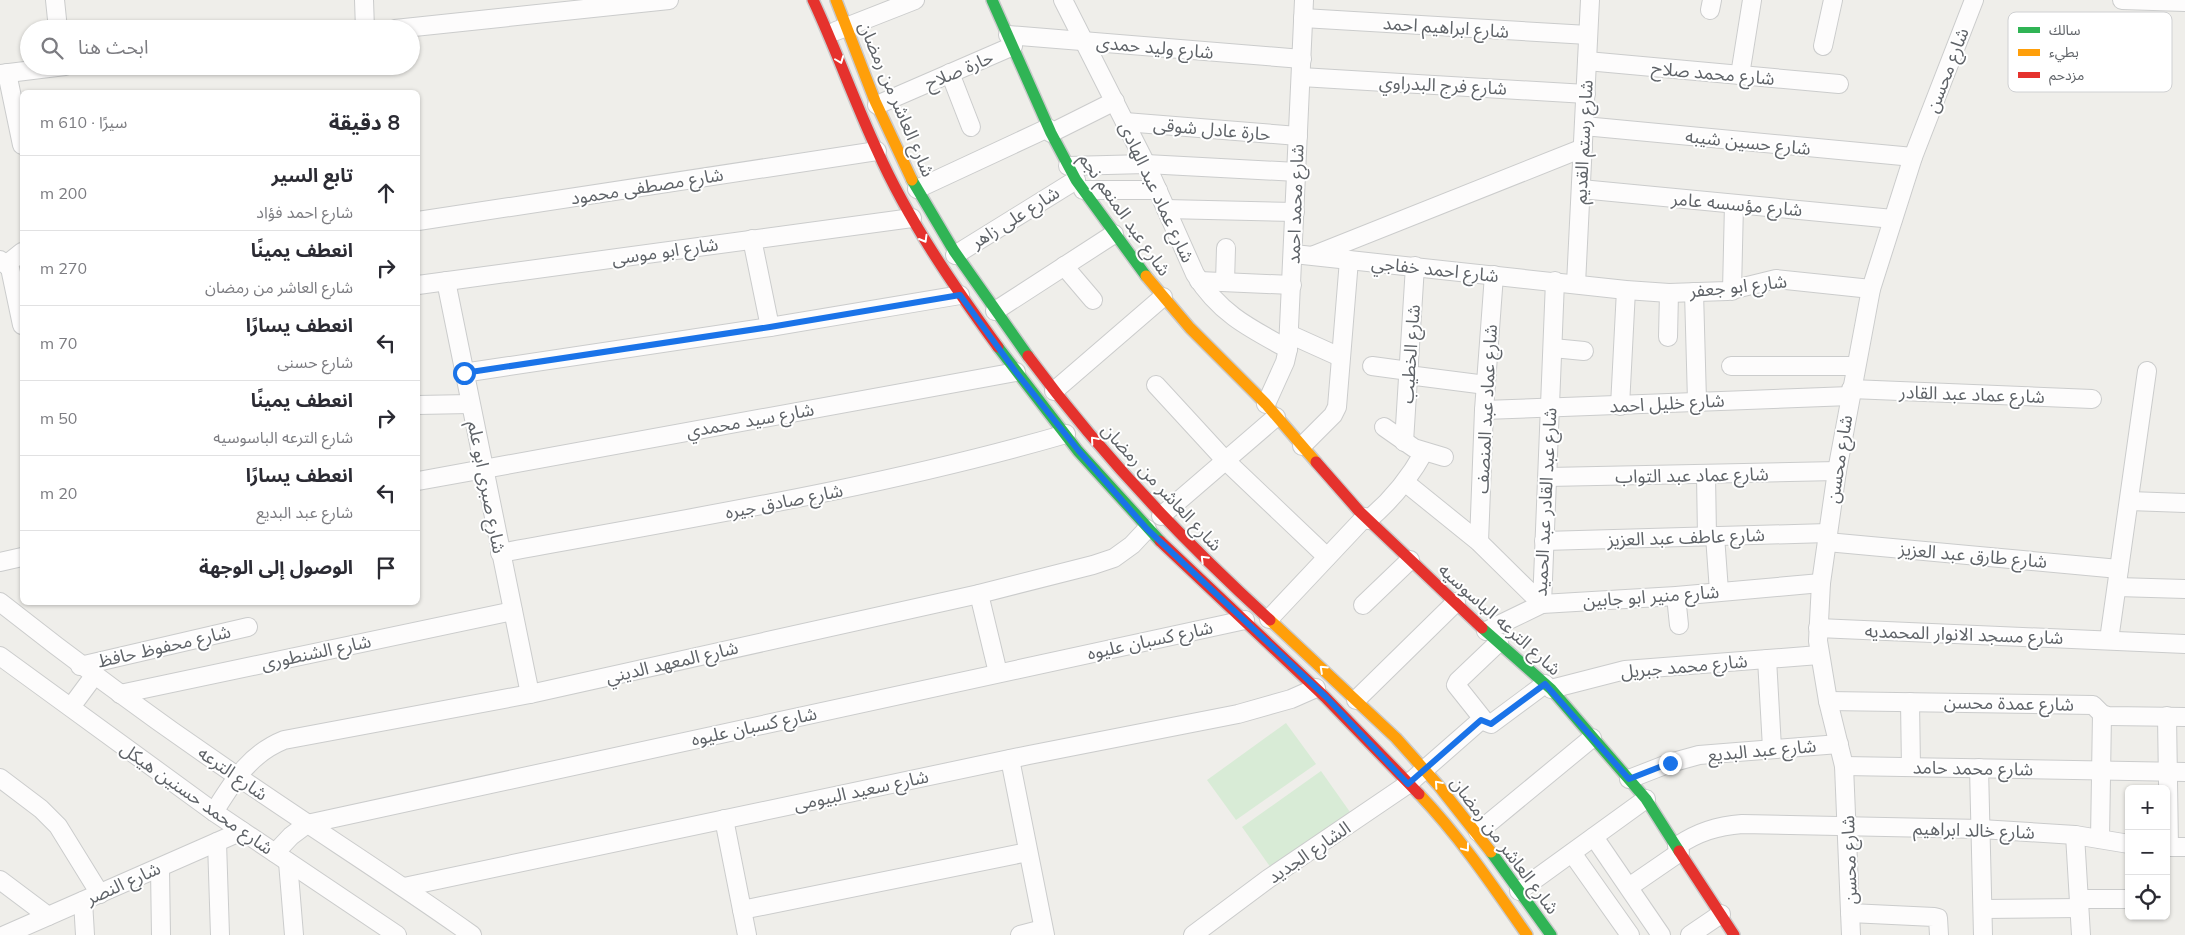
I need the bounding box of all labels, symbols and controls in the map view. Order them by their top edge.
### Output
street label: شارع ابراهيم احمد [1382,11,1510,46]
legend [2008,12,2172,92]
street label: شارع العاشر من رمضان [851,18,940,181]
search box [20,20,420,75]
text: سالك [2049,21,2081,39]
street label: شارع محسن [1920,24,1977,117]
street label: شارع وليد حمدى [1095,30,1215,67]
icon: search [38,34,66,62]
text: ابحث هنا [78,35,148,59]
text: بطيء [2049,43,2079,63]
street label: حارة صلاح [921,45,998,97]
one-way arrow [834,55,845,64]
street label: شارع محمد صلاح [1650,56,1776,93]
text: مزدحم [2049,66,2084,86]
street label: شارع فرج البدراوي [1378,70,1508,103]
street label: شارع رستم القديم [1568,79,1601,205]
text: 8 دقيقة [329,109,400,135]
text: سيرًا · 610 m [40,112,127,132]
street label: حارة عادل شوقى [1152,112,1272,146]
street label: شارع عماد عبد الهادى [1112,118,1200,267]
street label: شارع حسين شيبه [1684,124,1812,163]
street label: شارع محمد احمد [1281,144,1312,265]
street label: شارع عبد المنعم نجم [1071,148,1176,282]
text: تابع السير [272,163,353,187]
street label: شارع مصطفى محمود [569,163,725,212]
icon: ahead [372,179,400,207]
street label: شارع على زاهر [966,181,1065,256]
text: 200 m [40,183,87,203]
street label: شارع مؤسسه عامر [1669,187,1803,224]
text: شارع احمد فؤاد [256,202,353,222]
street label: شارع ابو موسى [610,232,720,273]
one-way arrow [918,233,928,242]
text: انعطف يمينًا [251,238,353,262]
street label: شارع احمد خفاجي [1370,251,1500,290]
icon: right [372,254,400,282]
text: 270 m [40,258,87,278]
street label: شارع ابو جعفر [1687,269,1788,306]
text: شارع العاشر من رمضان [205,277,353,297]
street label: شارع الخطيب [1395,304,1428,405]
text: انعطف يسارًا [246,313,353,337]
street label: شارع عماد عبد المنصف [1470,324,1505,494]
icon: left [372,329,400,357]
text: 70 m [40,333,77,353]
text: شارع حسنى [277,352,353,372]
route start [453,362,476,385]
street label: شارع عماد عبد القادر [1898,380,2045,411]
text: انعطف يمينًا [251,388,353,412]
street label: شارع خليل احمد [1609,389,1725,420]
street label: شارع سيد محمدي [684,397,816,446]
icon: right [372,404,400,432]
street label: شارع عبد القادر عبد الحميد [1529,407,1564,597]
text: 50 m [40,408,77,428]
street label: شارع محسن [1821,413,1860,505]
street label: شارع العاشر من رمضان [1095,418,1227,558]
street label: شارع صبرى ابو علم [460,419,511,556]
text: شارع الترعه الباسوسيه [213,427,353,447]
one-way arrow [1090,436,1099,445]
street label: شارع عماد عبد التواب [1615,462,1769,491]
text: انعطف يسارًا [246,463,353,487]
street label: شارع صادق جيره [723,478,845,527]
icon: left [372,479,400,507]
text: 20 m [40,483,77,503]
text: شارع عبد البديع [256,502,353,522]
street label: شارع عاطف عبد العزيز [1606,523,1765,554]
street label: شارع طارق عبد العزيز [1897,537,2048,576]
icon: arrive [372,554,400,582]
text: الوصول إلى الوجهة [199,555,353,579]
one-way arrow [1201,555,1210,564]
street label: شارع الترعه الباسوسيه [1432,558,1566,682]
street label: شارع منير ابو جابين [1582,580,1720,615]
street label: شارع كسبان عليوه [1085,615,1216,667]
street label: شارع مسجد الانوار المحمديه [1864,619,2064,652]
street label: شارع محفوظ حافظ [95,620,233,675]
street label: شارع الشنطورى [259,629,374,678]
street label: شارع المعهد الديني [604,636,741,691]
street label: شارع محمد جبريل [1620,649,1749,686]
one-way arrow [1320,666,1329,675]
street label: شارع عمدة محسن [1944,690,2074,719]
street label: شارع كسبان عليوه [689,701,820,753]
street label: شارع عبد البديع [1707,734,1818,769]
street label: شارع محمد حسنين هيكل [114,737,278,862]
street label: شارع الترعه [192,741,272,808]
route end [1659,752,1682,775]
street label: شارع محمد حامد [1913,755,2033,784]
street label: شارع سعيد البيومى [791,764,931,818]
street label: شارع العاشر من رمضان [1443,772,1564,920]
one-way arrow [1435,781,1444,790]
map controls [2125,785,2170,920]
button: + [2125,785,2170,830]
street label: شارع محسن [1836,815,1865,905]
street label: الشارع الجديد [1263,816,1356,891]
street label: شارع خالد ابراهيم [1913,816,2035,847]
button: − [2125,830,2170,875]
one-way arrow [1460,842,1468,851]
street label: شارع النصر [81,856,165,913]
button: locate [2125,875,2170,920]

